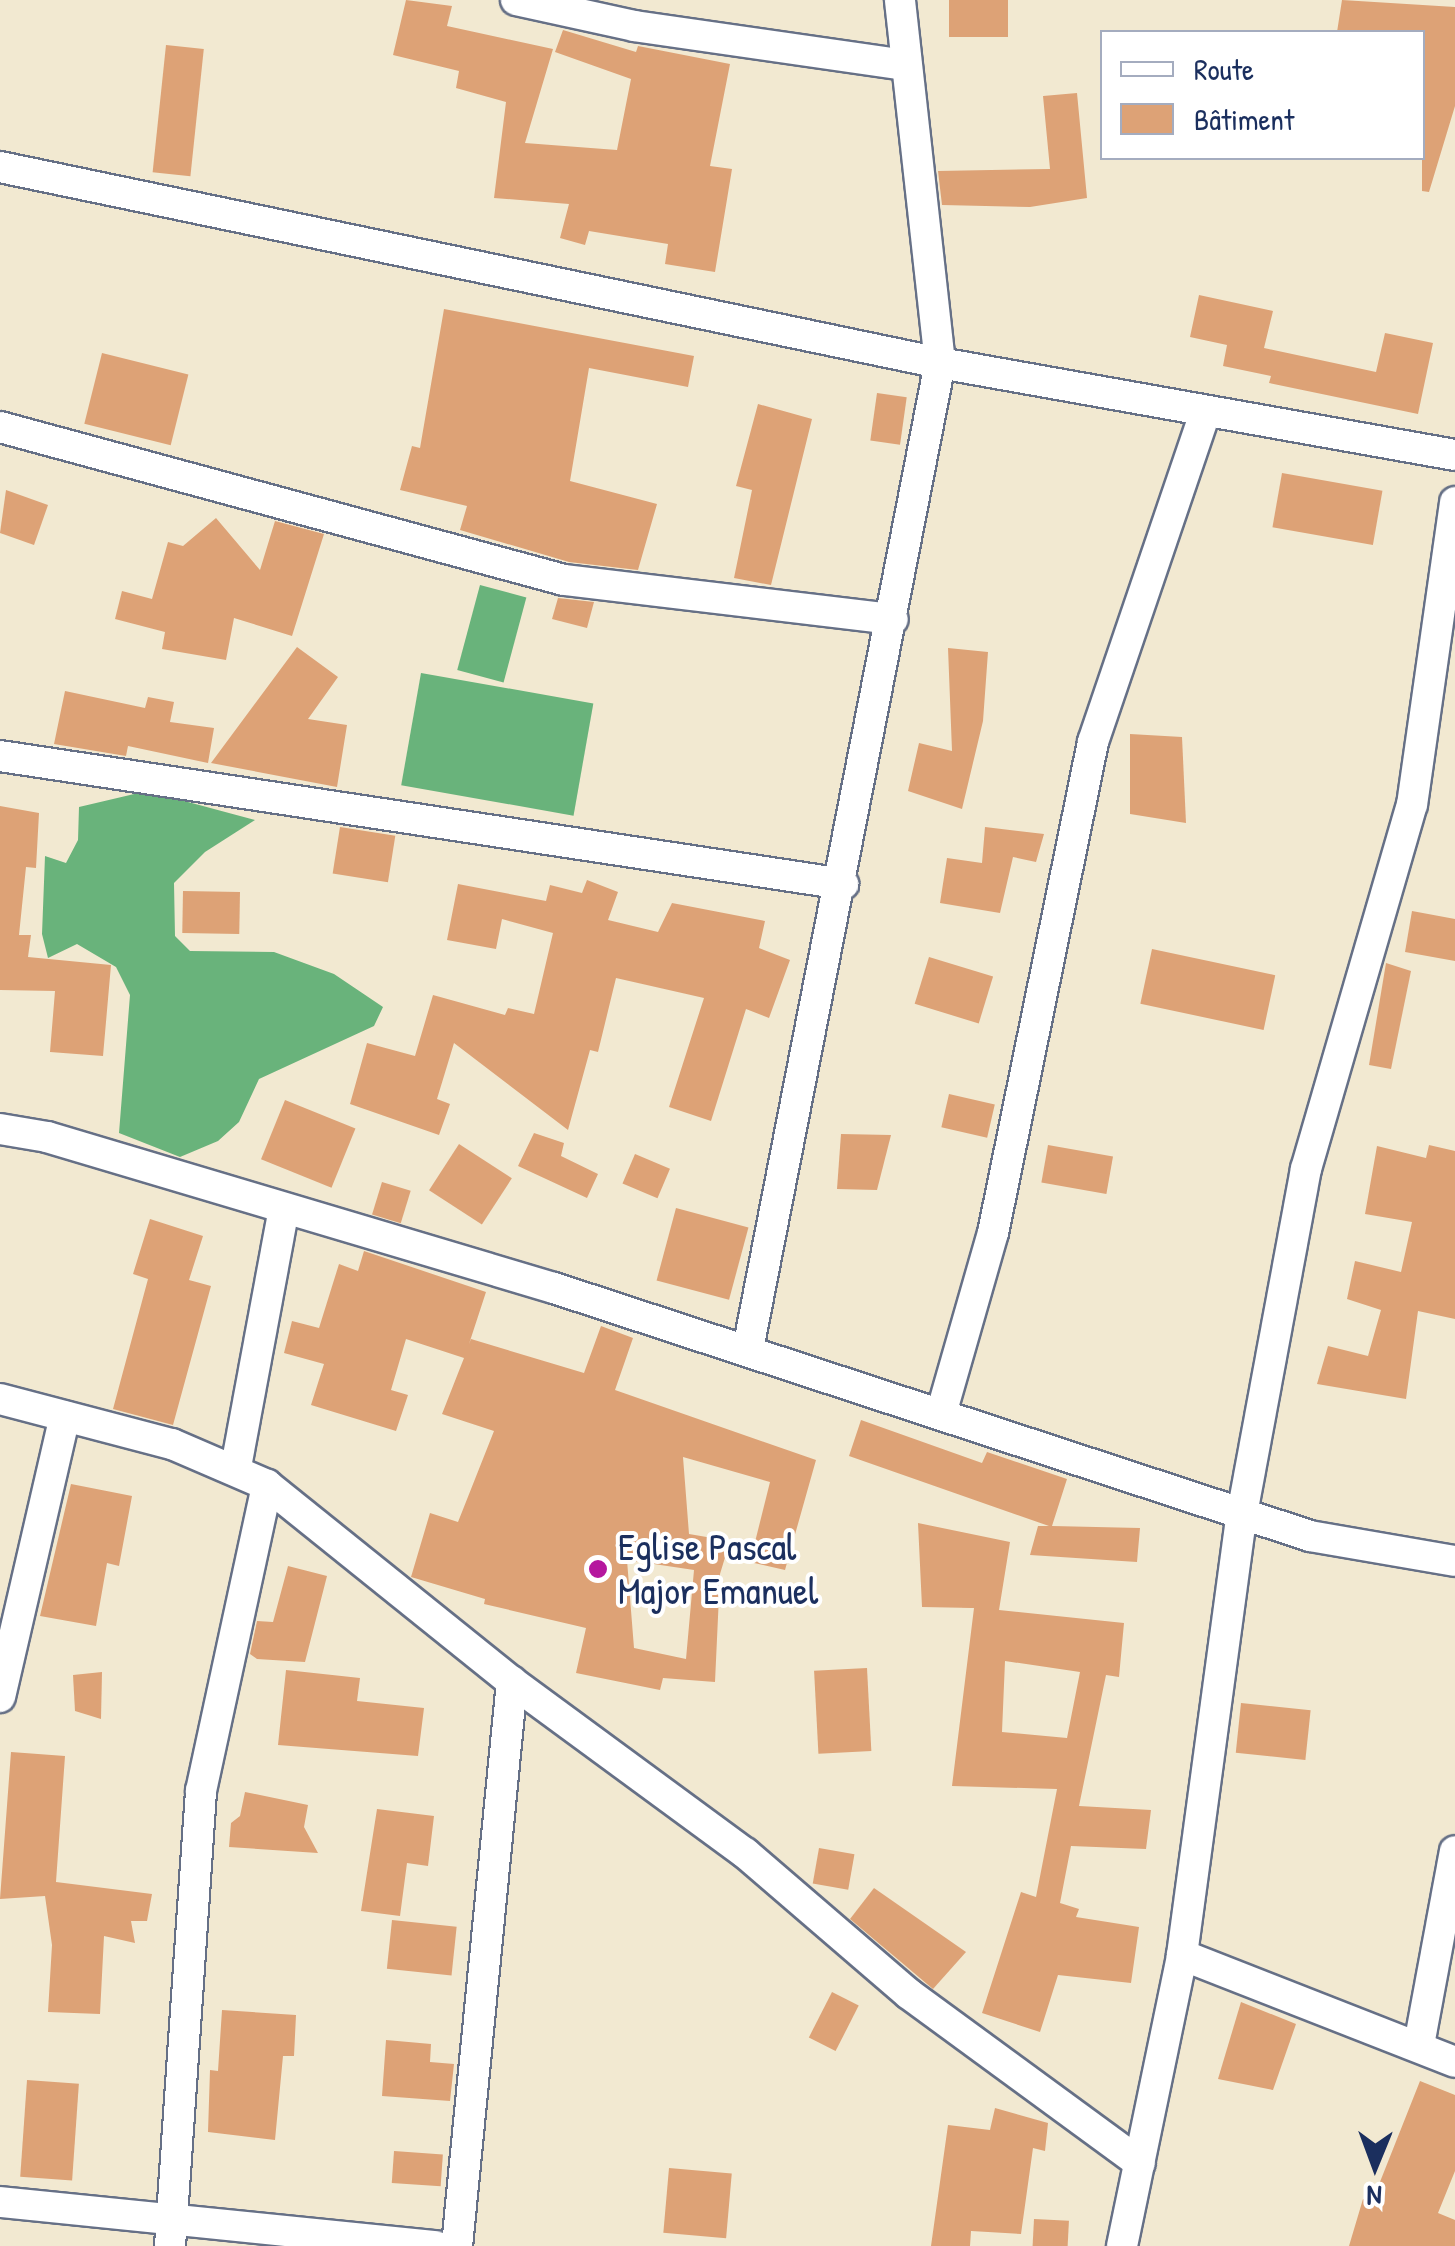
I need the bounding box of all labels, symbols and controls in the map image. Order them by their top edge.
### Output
legend [1100,30,1425,160]
text: Route [1194,49,1254,89]
text: Bâtiment [1194,99,1294,139]
place label: Eglise Pascal Major Emanuel [618,1524,818,1614]
marker: Eglise Pascal Major Emanuel [587,1558,609,1580]
north arrow [1325,2116,1425,2216]
text: N [1367,2177,1382,2215]

